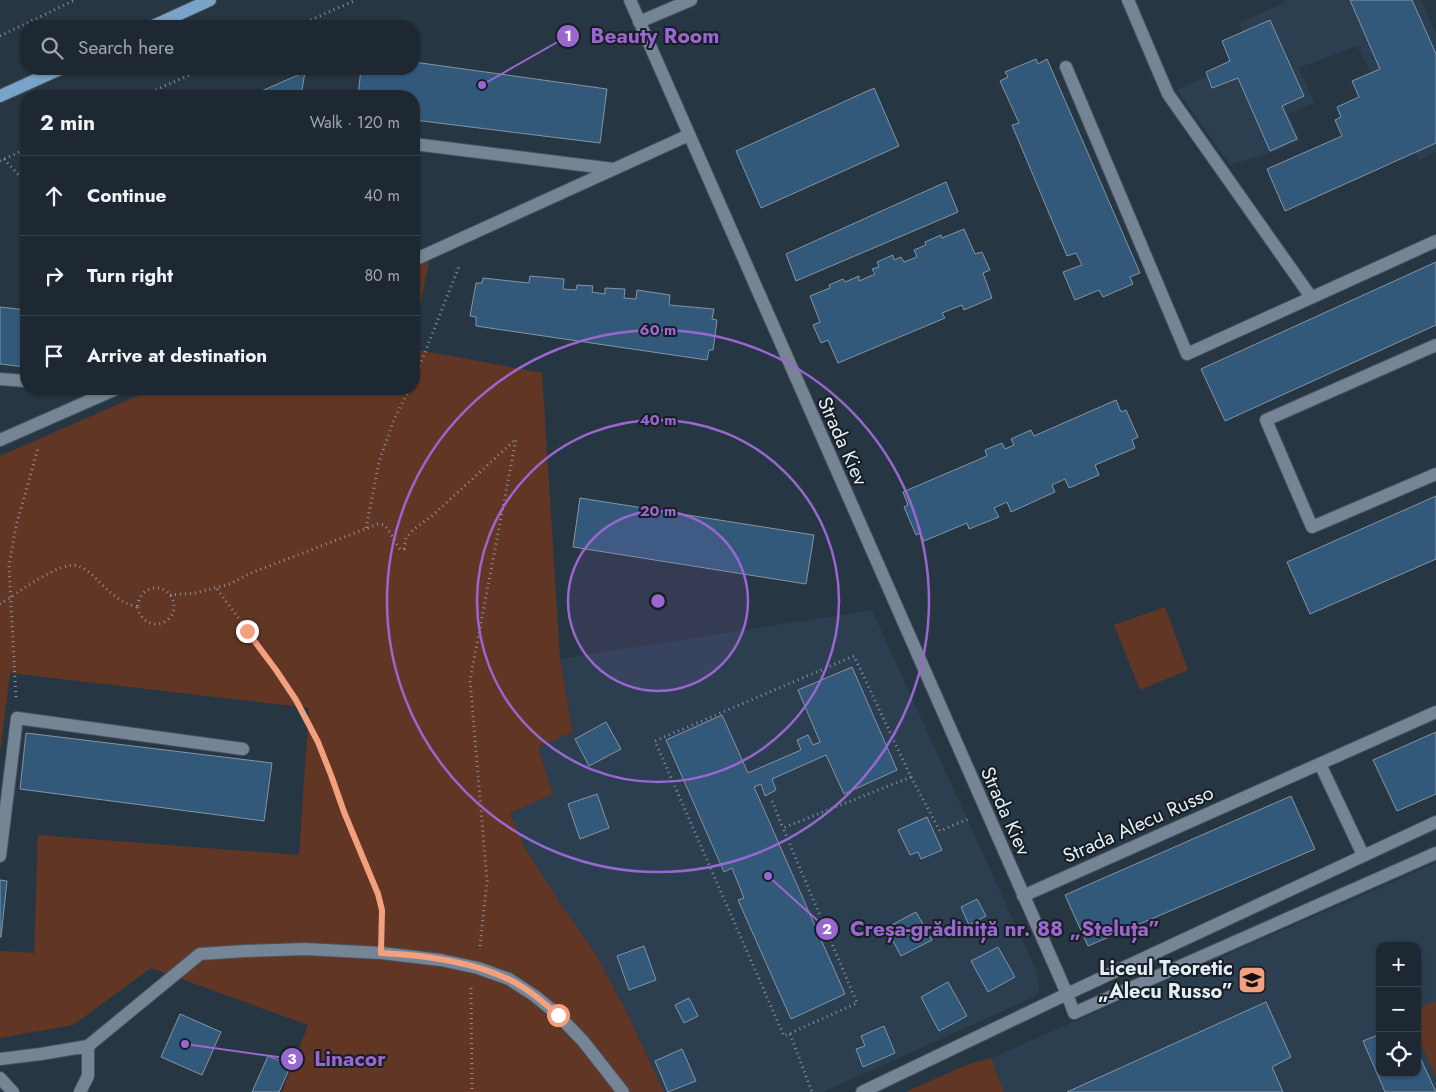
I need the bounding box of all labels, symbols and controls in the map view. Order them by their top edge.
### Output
callout: Beauty Room [556,18,730,54]
search box [20,20,420,75]
text: Beauty Room [591,21,719,51]
text: 1 [564,25,572,47]
icon: search [38,34,66,62]
text: Search here [78,34,174,61]
text: 2 min [40,108,95,138]
text: Walk · 120 m [310,111,400,134]
icon: ahead [40,182,68,210]
text: Continue [87,182,166,209]
text: 40 m [364,184,400,207]
icon: right [40,262,68,290]
text: Turn right [87,262,173,289]
text: 80 m [364,264,400,287]
text: 60 m [640,319,676,341]
icon: arrive [40,342,68,370]
text: Arrive at destination [87,342,267,369]
street label: Strada Kiev [810,392,875,490]
text: 40 m [639,409,677,431]
text: 20 m [640,500,676,522]
centre of rings [649,592,667,610]
route end [236,620,259,643]
street label: Strada Kiev [973,762,1038,860]
street label: Strada Alecu Russo [1058,778,1218,871]
callout: Creșa-grădiniță nr. 88 „Steluța” [815,911,1170,947]
text: Creșa-grădiniță nr. 88 „Steluța” [850,914,1160,944]
text: 2 [822,918,832,940]
map controls [1376,942,1421,1077]
button: + [1376,942,1421,987]
place label: Liceul Teoretic „Alecu Russo” [1098,954,1233,1006]
school or university icon: Liceul Teoretic „Alecu Russo” [1237,965,1267,995]
button: − [1376,987,1421,1032]
route start [547,1004,570,1027]
button: locate [1376,1032,1421,1077]
callout: Linacor [279,1041,396,1077]
text: Linacor [314,1044,386,1074]
text: 3 [287,1048,297,1070]

